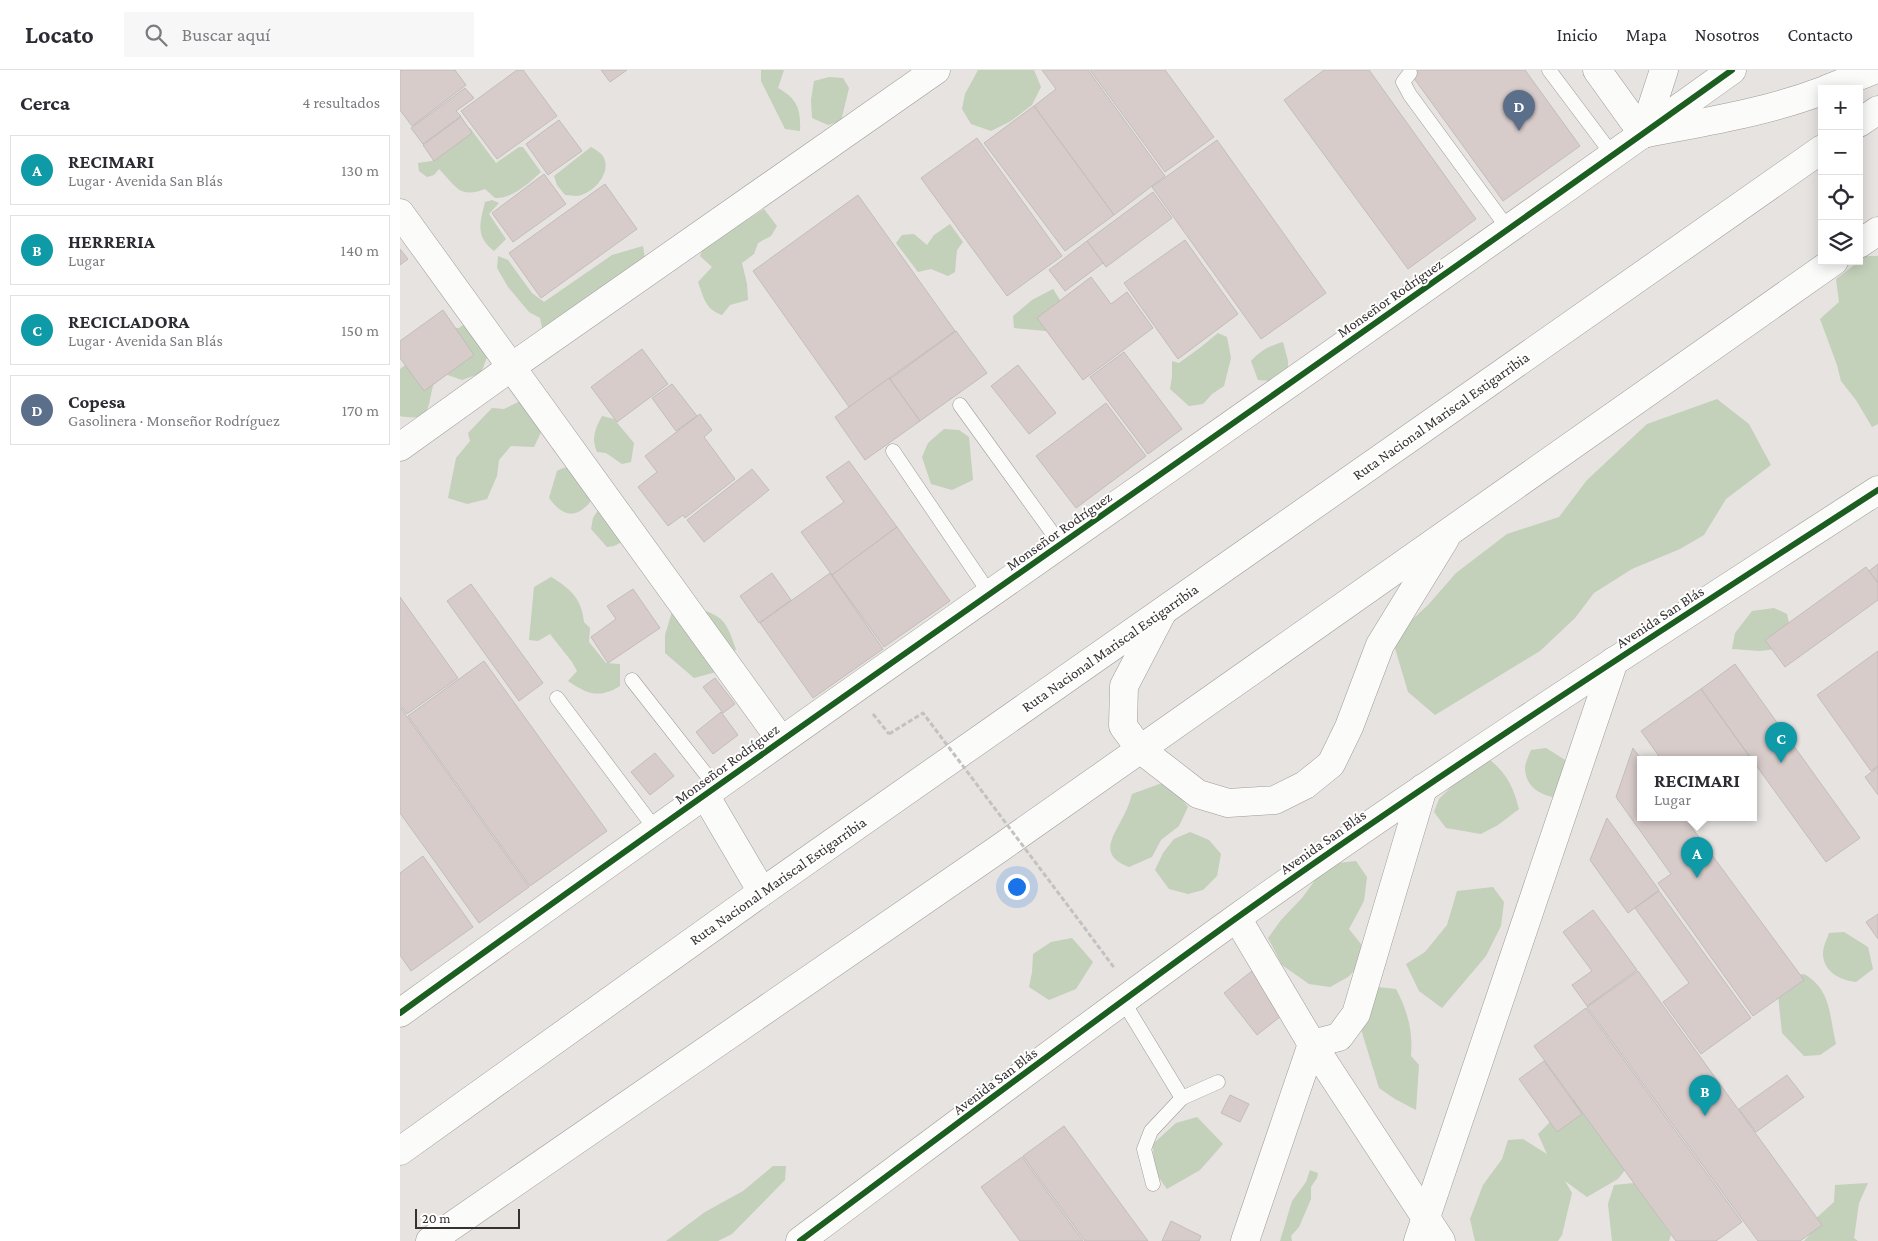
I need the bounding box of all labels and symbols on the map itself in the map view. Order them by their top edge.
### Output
pin: D [1503,90,1535,131]
street label: Monseñor Rodríguez [1334,256,1446,341]
street label: Ruta Nacional Mariscal Estigarribia [1350,349,1533,484]
street label: Monseñor Rodríguez [1003,489,1115,574]
street label: Ruta Nacional Mariscal Estigarribia [1019,581,1202,716]
street label: Avenida San Blás [1613,583,1707,651]
street label: Monseñor Rodríguez [672,721,783,808]
pin: C [1765,722,1797,763]
street label: Avenida San Blás [1277,806,1369,878]
street label: Ruta Nacional Mariscal Estigarribia [687,814,870,949]
pin: A [1681,837,1713,878]
your location [1004,874,1030,900]
street label: Avenida San Blás [950,1044,1040,1118]
pin: B [1689,1075,1721,1116]
scale bar [415,1206,520,1229]

